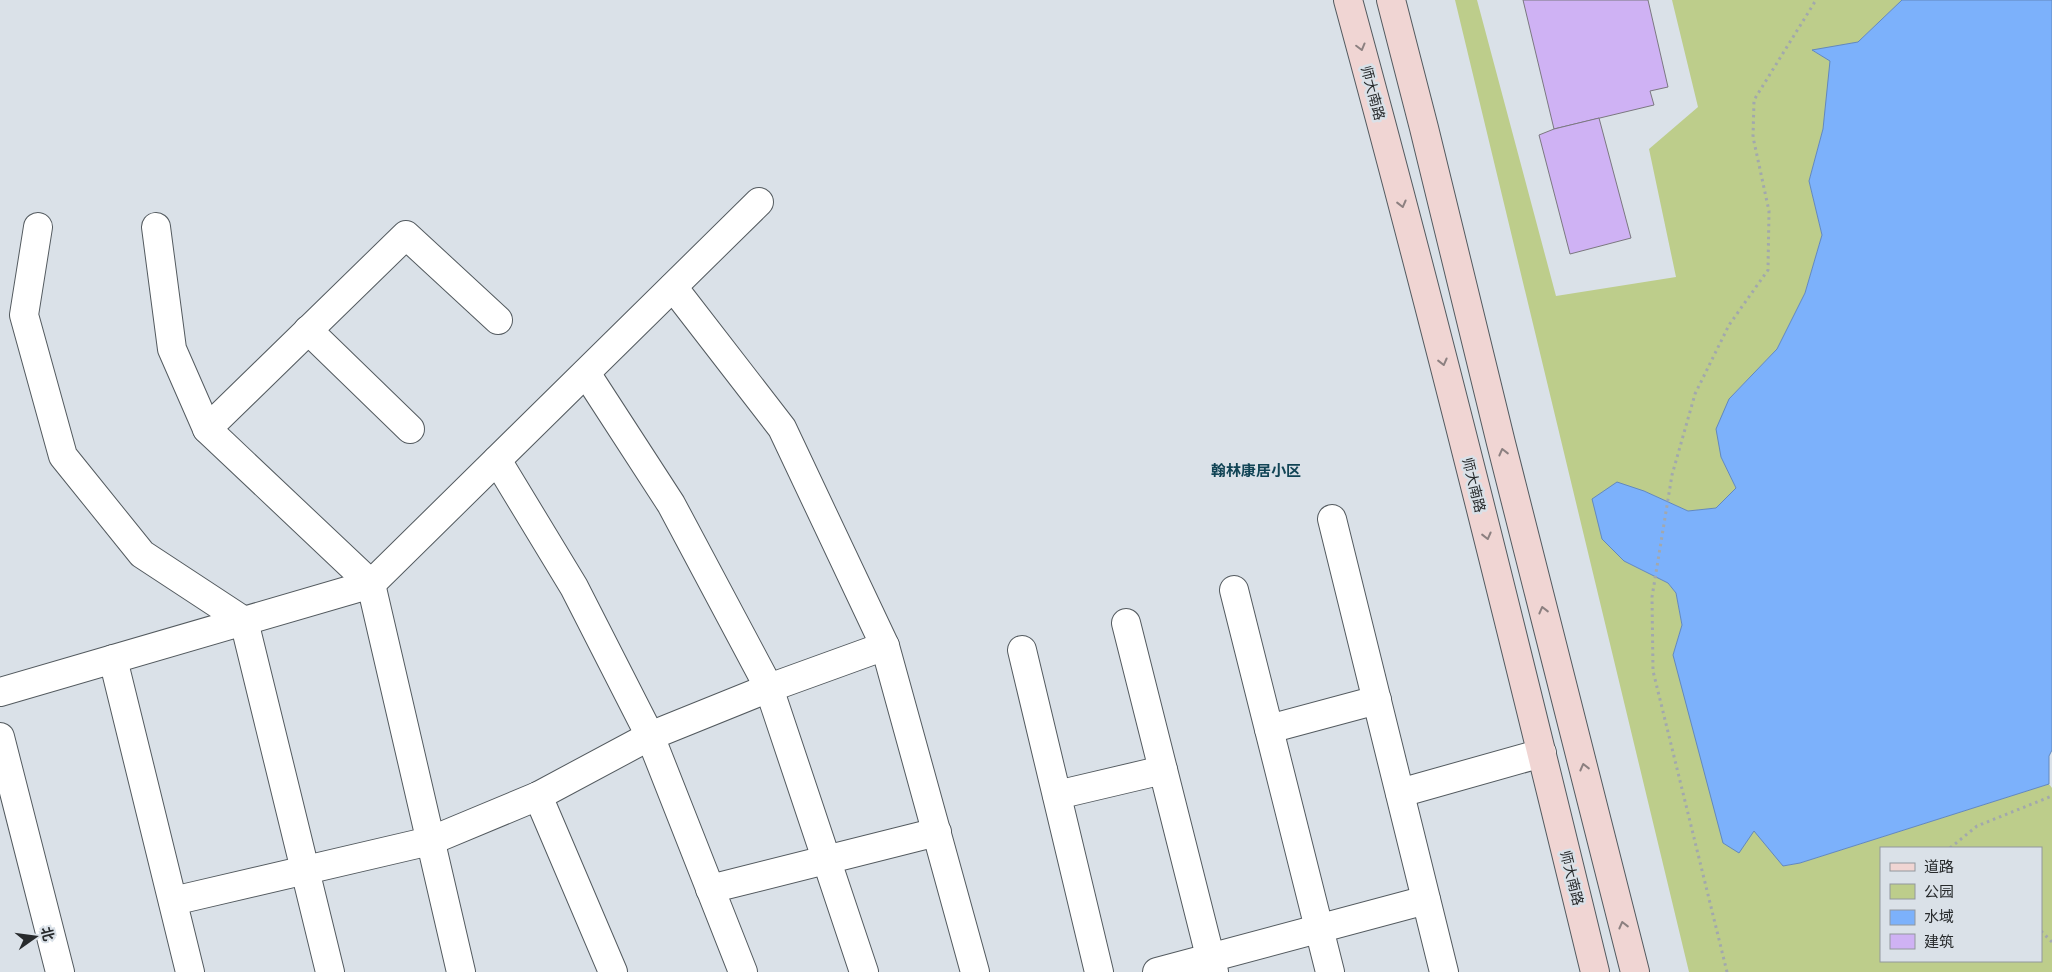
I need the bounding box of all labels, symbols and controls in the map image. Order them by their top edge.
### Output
one-way arrow [1355,43,1366,51]
street label: 师大南路 [1358,64,1388,122]
one-way arrow [1397,200,1407,208]
one-way arrow [1437,357,1447,365]
one-way arrow [1498,448,1509,457]
street label: 师大南路 [1459,456,1489,514]
district label: 翰林康居小区 [1211,462,1301,480]
one-way arrow [1481,532,1492,541]
one-way arrow [1539,606,1549,614]
one-way arrow [1579,763,1590,772]
legend [1880,847,2042,962]
street label: 师大南路 [1557,849,1587,907]
text: 道路 [1924,858,1954,876]
text: 公园 [1924,883,1954,901]
text: 水域 [1924,908,1954,926]
north arrow [10,912,60,962]
one-way arrow [1618,920,1629,929]
text: 北 [38,925,57,943]
text: 建筑 [1924,933,1954,951]

